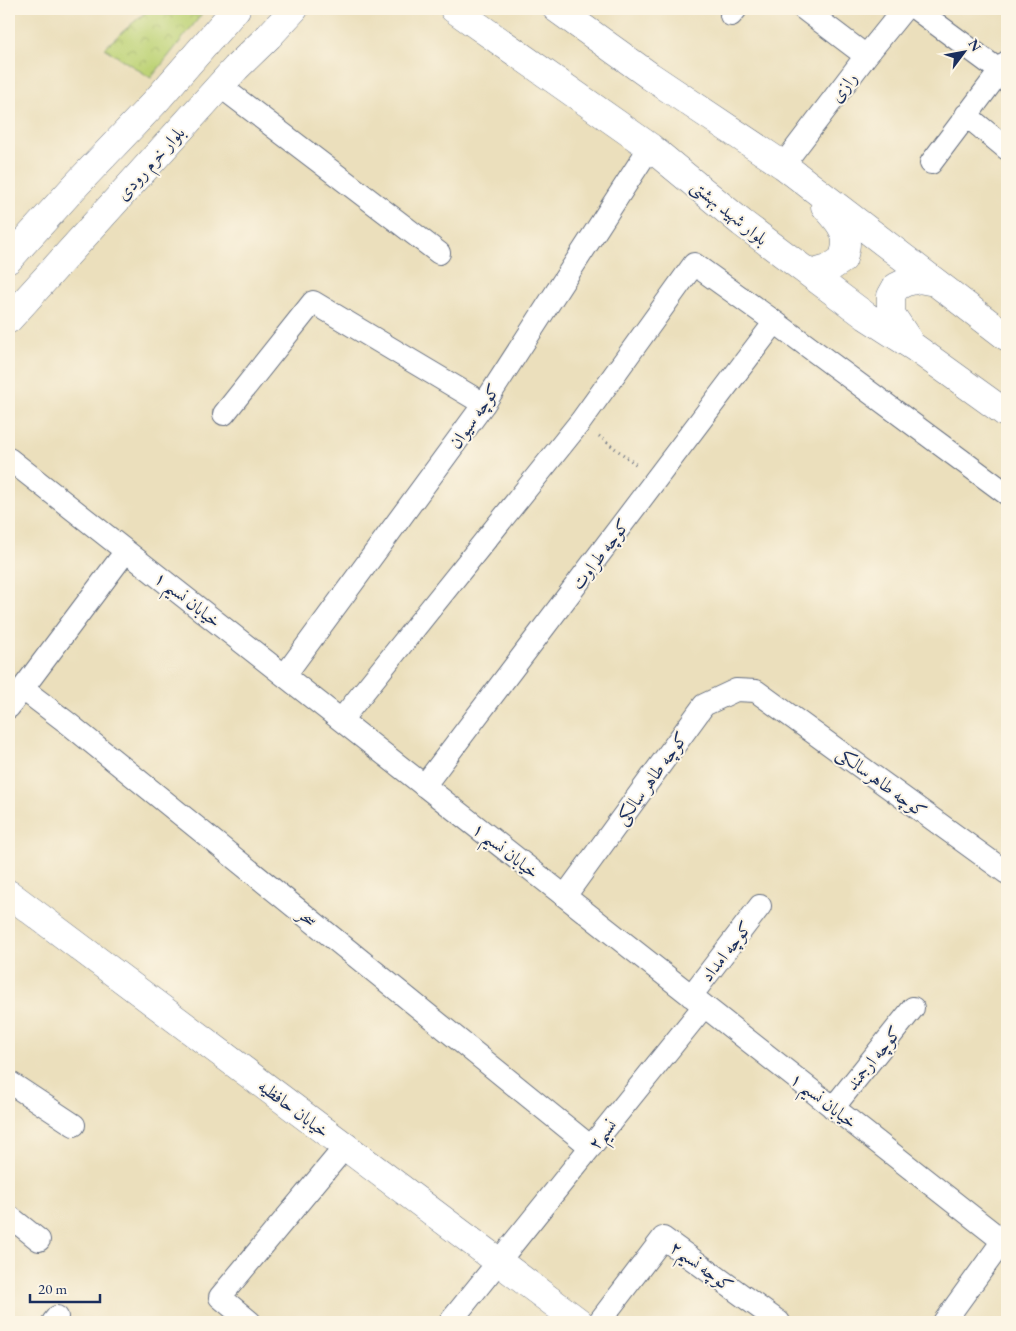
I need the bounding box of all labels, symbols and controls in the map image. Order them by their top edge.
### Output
north arrow [938,28,988,78]
text: N [964,36,986,55]
street label: رازی [824,67,862,107]
street label: بلوار خرم رودی [111,121,193,208]
street label: بلوار شهید بهشتی [686,174,773,252]
street label: کوچه سیوان [443,379,506,454]
street label: کوچه طراوت [566,514,636,595]
street label: خیابان نسیم ۱ [146,566,226,638]
street label: کوچه طاهر سالکی [609,727,694,830]
street label: کوچه طاهرسالکی [831,742,932,824]
street label: خیابان نسیم ۱ [464,817,544,889]
street label: سحر [291,901,323,933]
street label: کوچه امداد [695,916,758,987]
street label: کوچه ارجمند [840,1021,908,1096]
street label: خیابان نسیم ۱ [782,1067,862,1139]
street label: خیابان حافظیه [254,1074,334,1142]
street label: نسیم۲ [583,1114,627,1159]
street label: کوچه نسیم۲ [662,1235,738,1302]
scale bar [30,1271,100,1303]
text: 20 m [38,1279,67,1298]

